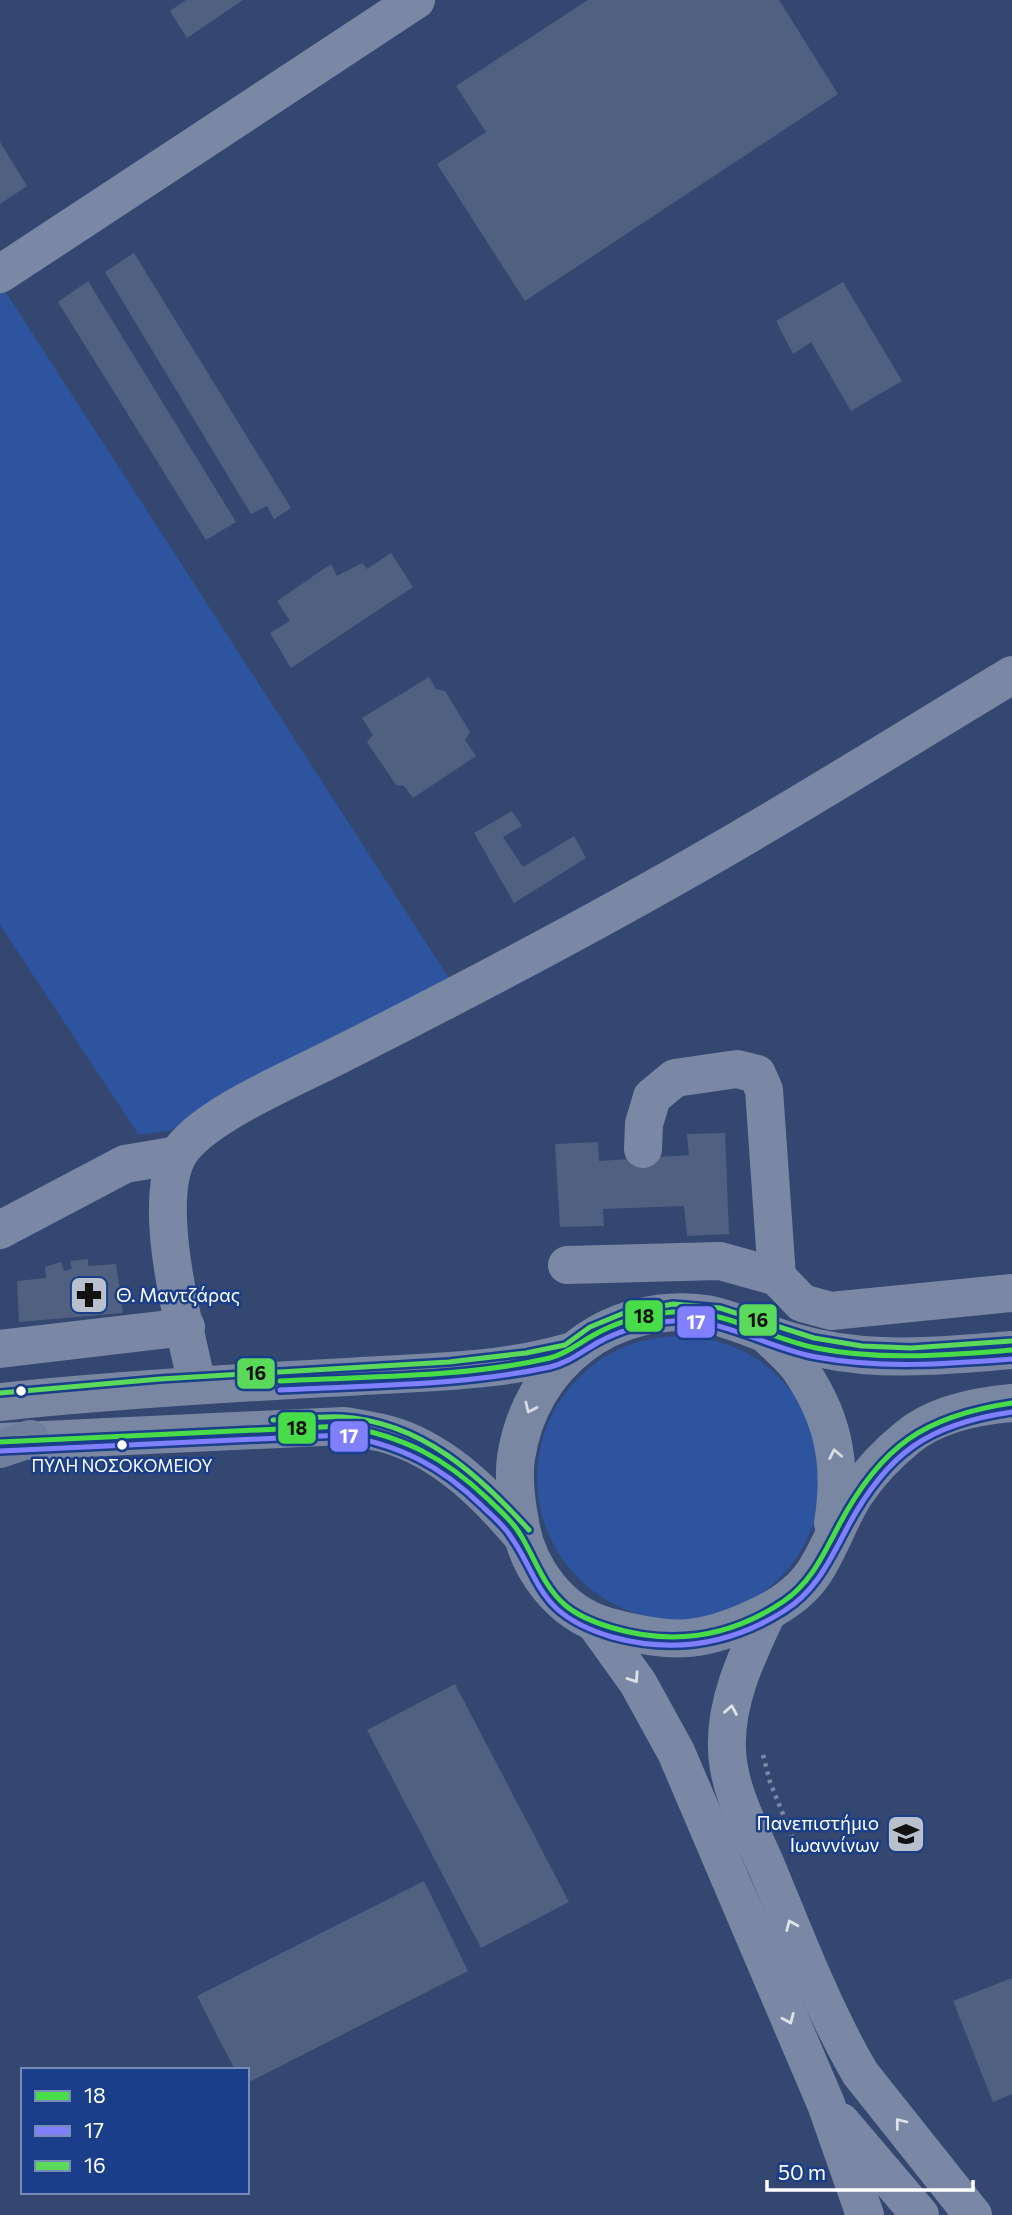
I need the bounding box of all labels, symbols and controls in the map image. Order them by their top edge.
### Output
pharmacy icon: Θ. Μαντζάρας [68,1274,110,1316]
place label: Θ. Μαντζάρας [116,1283,240,1306]
line badge: 18 [624,1299,664,1333]
line badge: 16 [738,1303,778,1337]
text: 18 [634,1304,654,1327]
line badge: 17 [676,1305,716,1339]
text: 16 [748,1308,768,1331]
text: 17 [686,1310,706,1333]
line badge: 16 [236,1357,276,1390]
text: 16 [246,1361,266,1384]
unlabelled marker [14,1384,28,1398]
one-way arrow [525,1400,539,1413]
line badge: 18 [277,1411,317,1445]
text: 18 [287,1416,307,1439]
line badge: 17 [329,1420,369,1453]
text: 17 [339,1424,359,1447]
marker: ΠΥΛΗ ΝΟΣΟΚΟΜΕΙΟΥ [115,1438,129,1452]
one-way arrow [829,1448,844,1460]
place label: ΠΥΛΗ ΝΟΣΟΚΟΜΕΙΟΥ [31,1455,213,1476]
one-way arrow [626,1670,638,1683]
one-way arrow [723,1704,738,1716]
place label: Πανεπιστήμιο Ιωαννίνων [756,1811,879,1856]
school or university icon: Πανεπιστήμιο Ιωαννίνων [885,1813,927,1855]
one-way arrow [785,1920,799,1932]
one-way arrow [781,2012,795,2024]
legend [21,2068,248,2194]
text: 18 [84,2082,106,2107]
text: 17 [84,2117,104,2142]
one-way arrow [896,2119,908,2132]
scale bar [767,2148,974,2192]
text: 16 [84,2152,106,2177]
text: 50 m [778,2159,826,2184]

